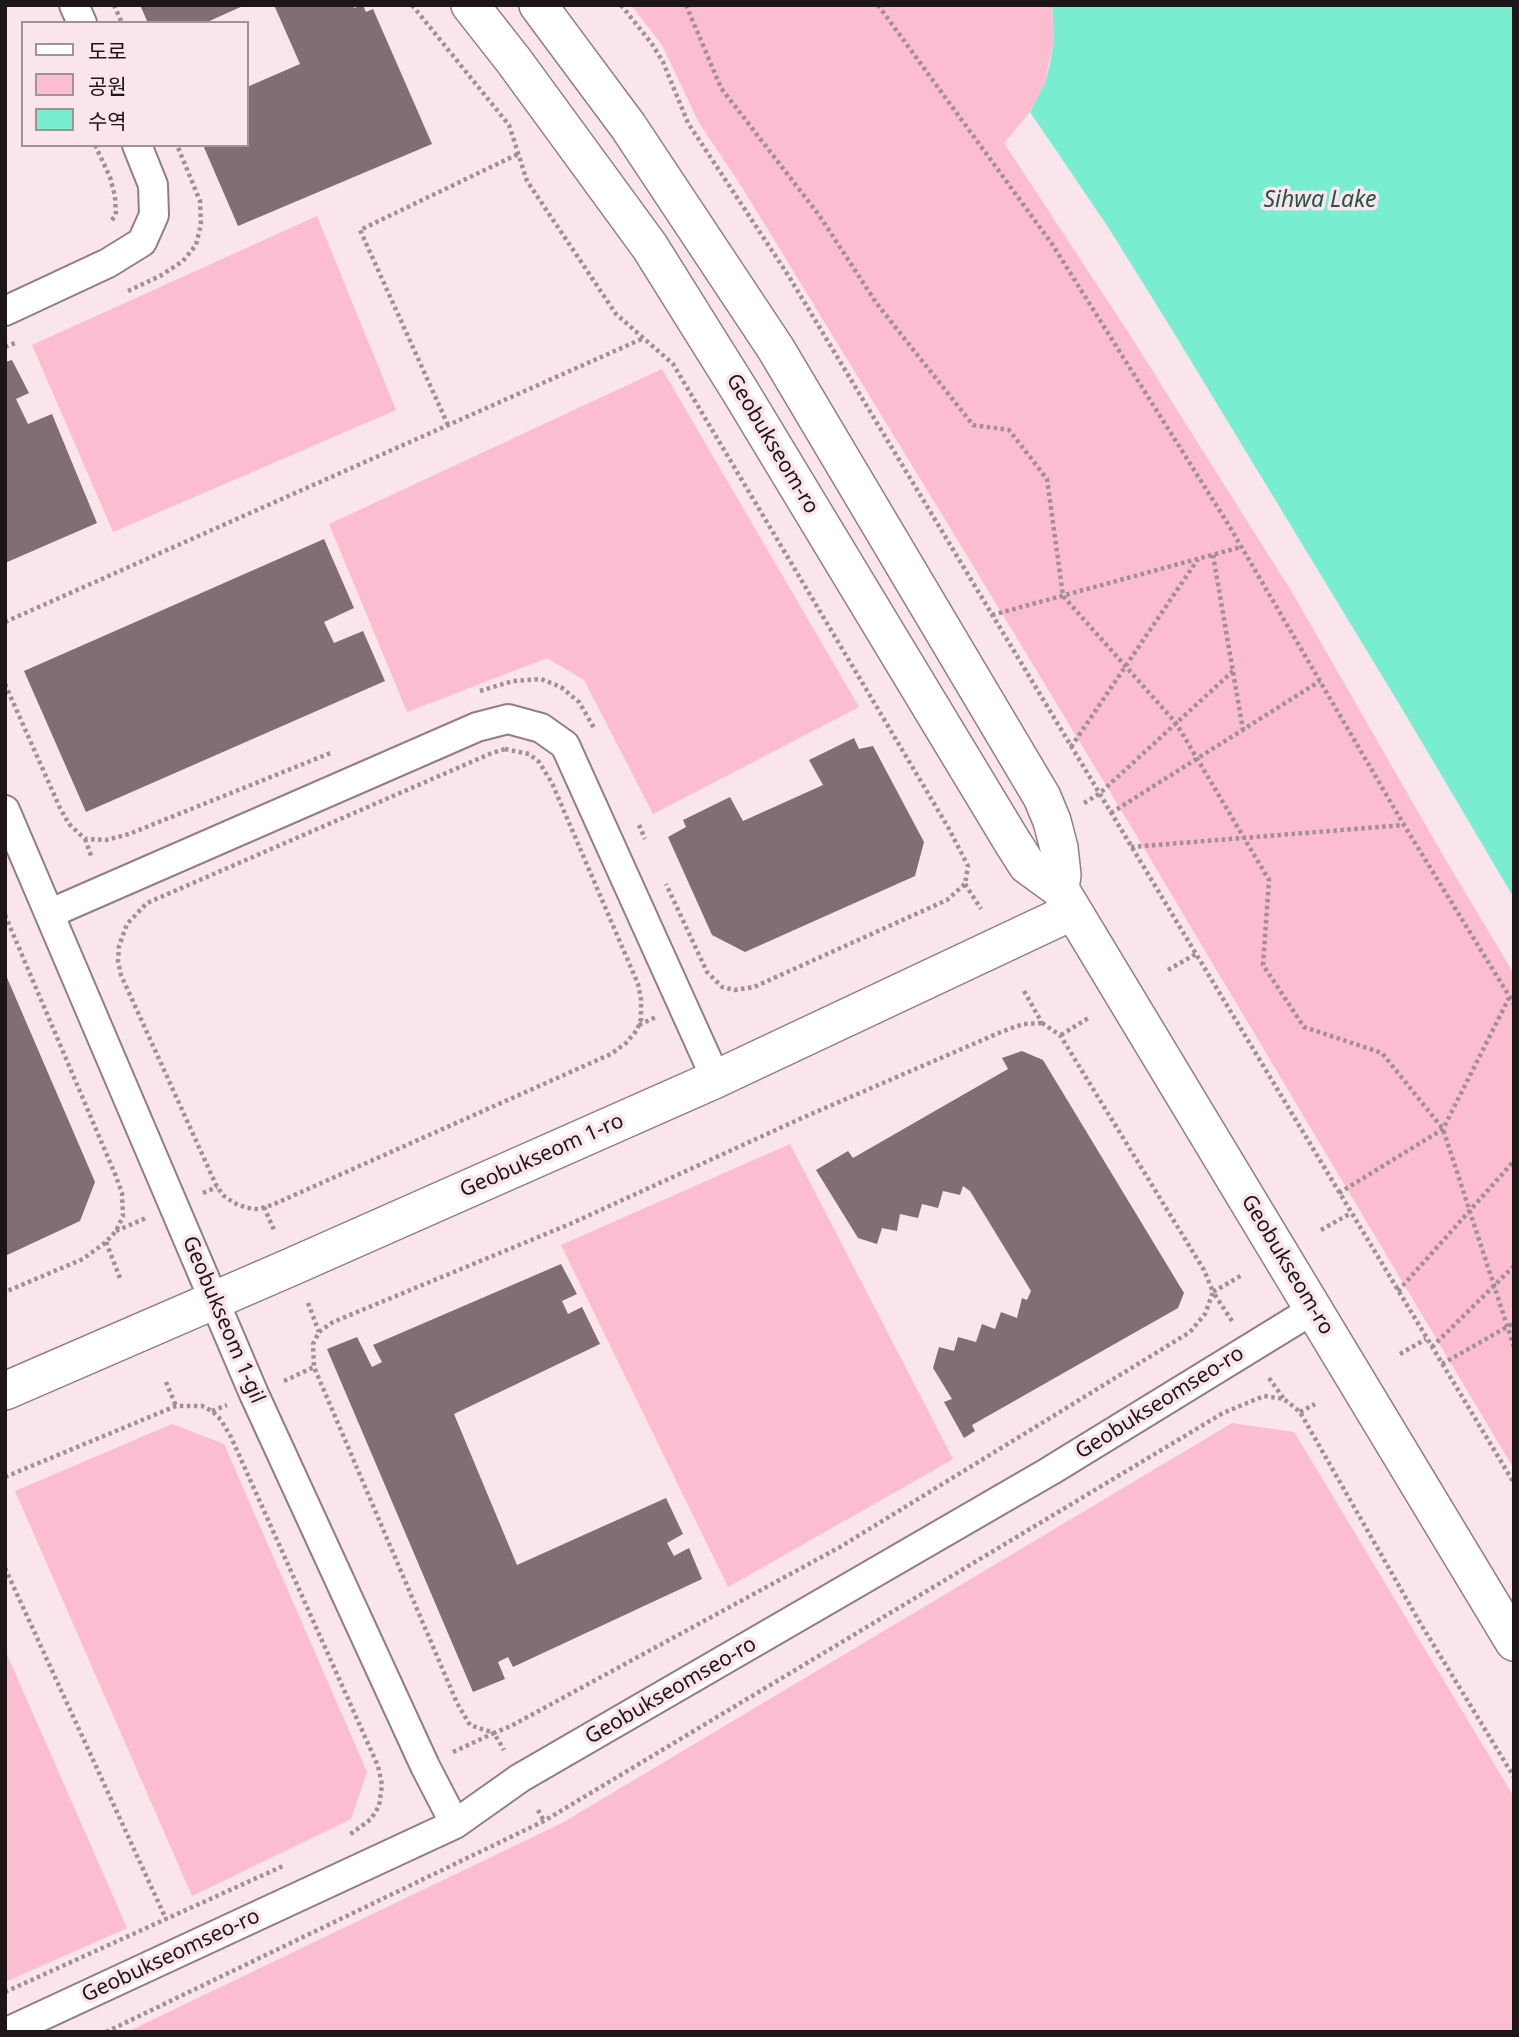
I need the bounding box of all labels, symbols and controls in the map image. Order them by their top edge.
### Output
legend [21,21,248,147]
text: 도로 [88,37,127,65]
text: 공원 [88,72,127,100]
text: 수역 [88,107,127,135]
water label: Sihwa Lake [1264,186,1376,214]
street label: Geobukseom-ro [720,369,824,519]
street label: Geobukseom 1-ro [456,1109,628,1203]
street label: Geobukseom-ro [1235,1190,1339,1340]
street label: Geobukseom 1-gil [176,1233,270,1407]
street label: Geobukseomseo-ro [1071,1341,1249,1465]
street label: Geobukseomseo-ro [581,1632,761,1750]
street label: Geobukseomseo-ro [78,1904,264,2008]

